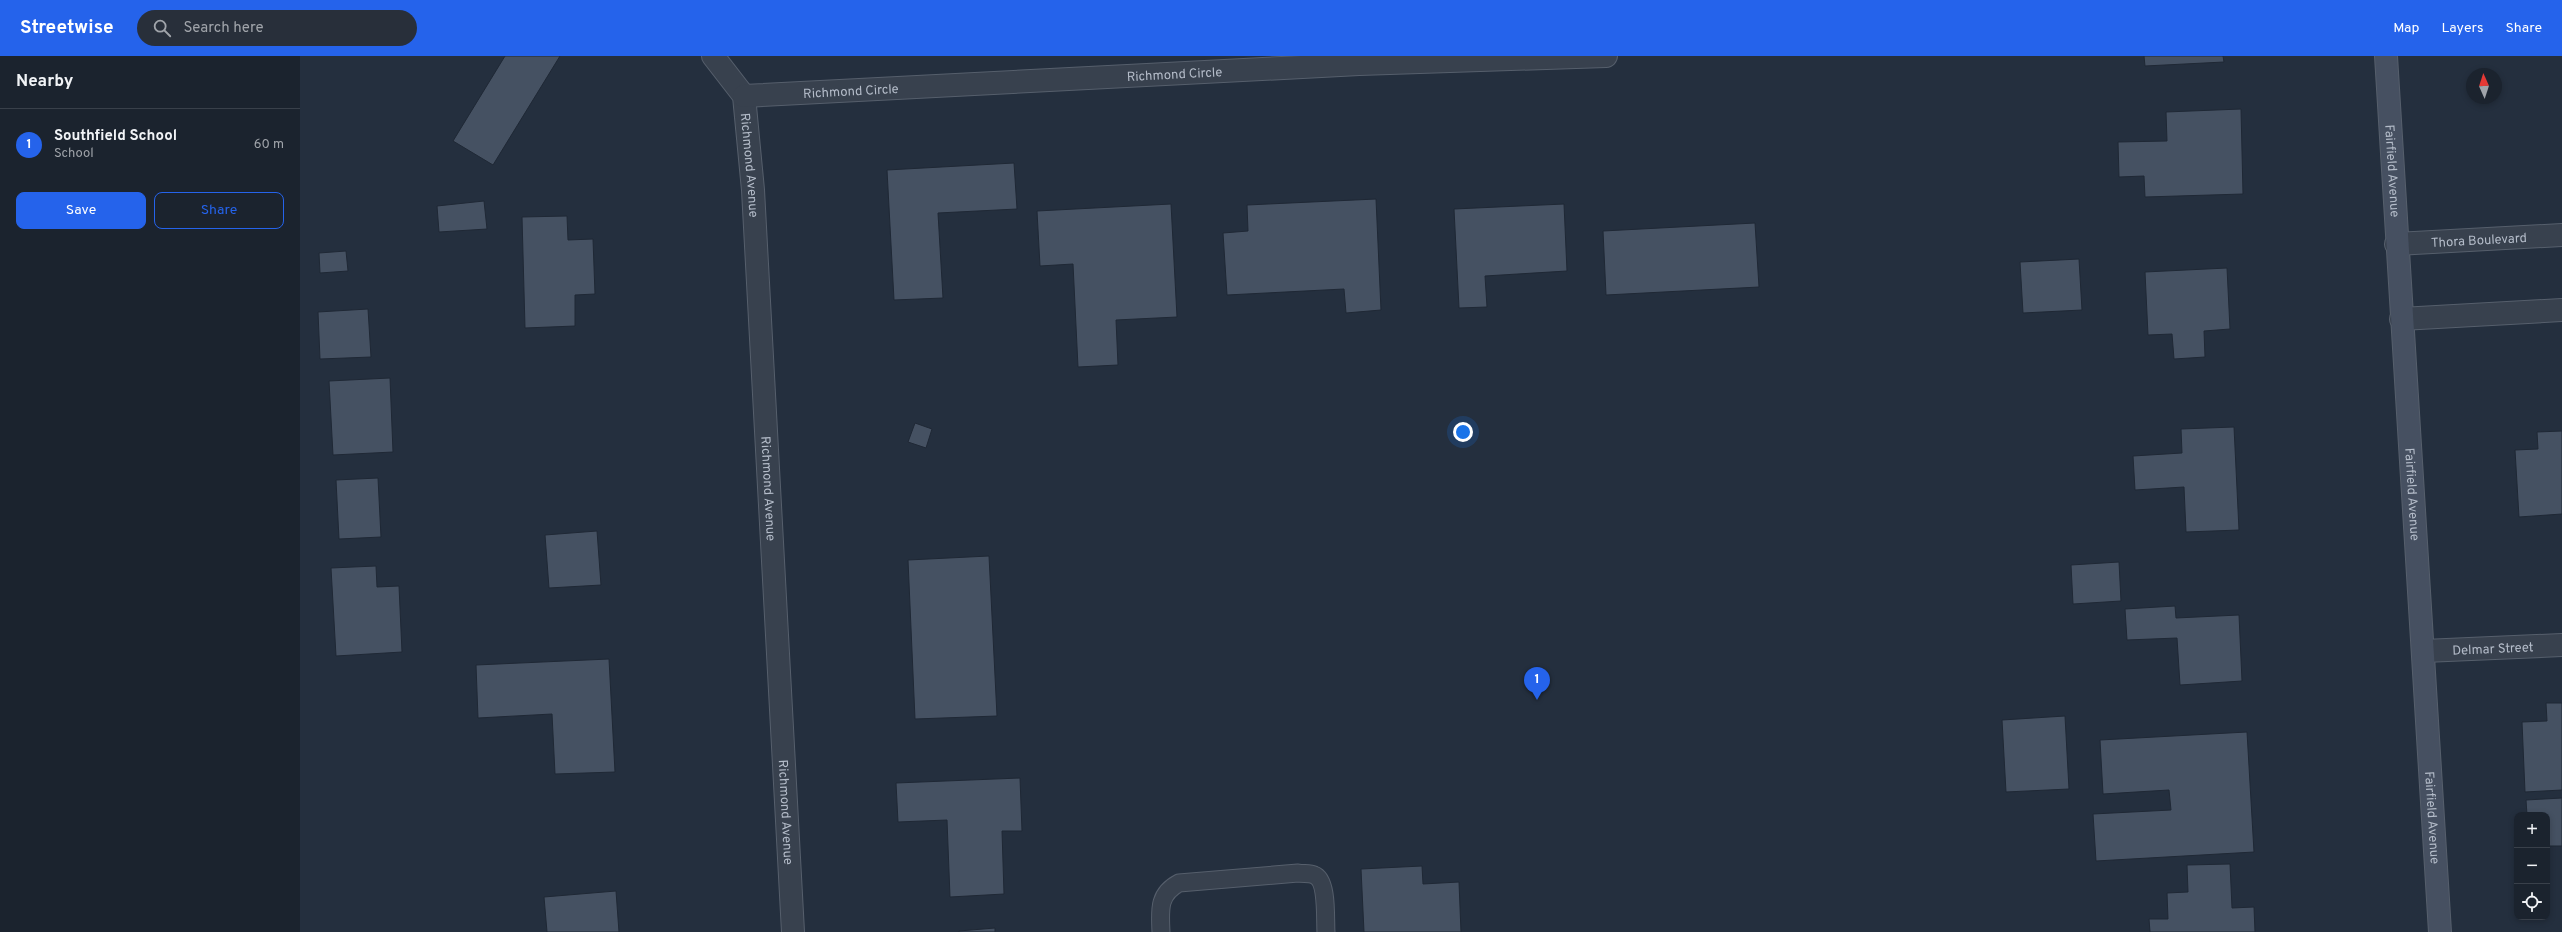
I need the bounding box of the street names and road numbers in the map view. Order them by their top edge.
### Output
street label: Richmond Circle [1126,65,1223,86]
street label: Richmond Circle [803,82,899,103]
street label: Richmond Avenue [736,112,760,218]
street label: Fairfield Avenue [2380,124,2402,218]
street label: Thora Boulevard [2431,231,2527,252]
street label: Richmond Avenue [756,436,778,542]
street label: Fairfield Avenue [2400,447,2422,541]
street label: Delmar Street [2452,640,2534,660]
street label: Richmond Avenue [774,759,795,865]
street label: Fairfield Avenue [2420,771,2442,865]

